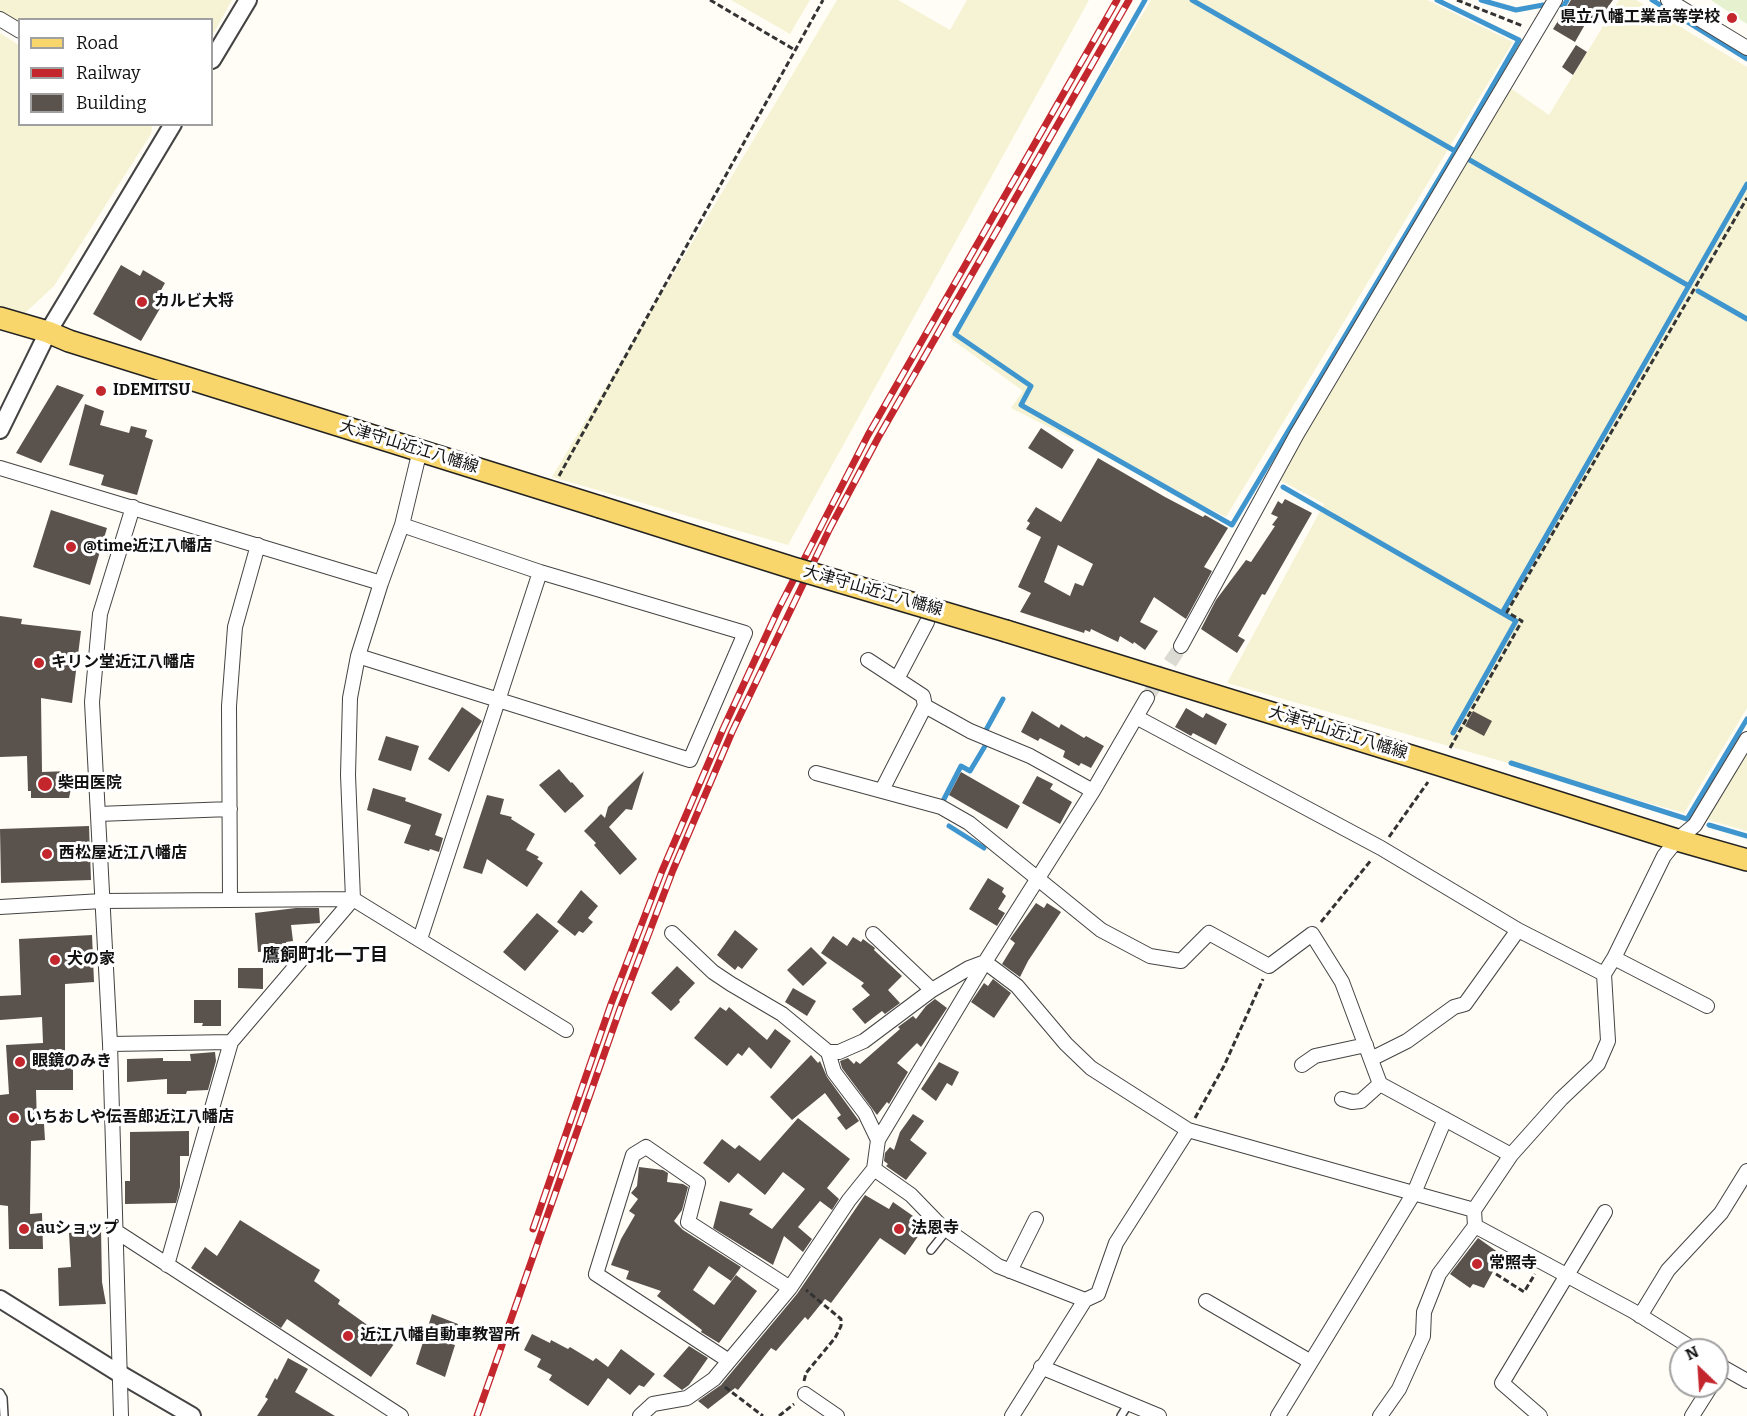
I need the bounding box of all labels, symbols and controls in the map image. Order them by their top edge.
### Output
place label: 県立八幡工業高等学校 [1560,8,1720,28]
marker: 県立八幡工業高等学校 [1725,11,1739,25]
legend [18,18,213,126]
text: Road [76,32,118,54]
text: Railway [76,62,140,84]
text: Building [76,92,147,114]
place label: カルビ大将 [154,292,234,312]
marker: カルビ大将 [135,295,149,309]
place label: IDEMITSU [113,381,190,401]
marker: IDEMITSU [94,384,108,398]
street label: 大津守山近江八幡線 [337,417,481,477]
place label: @time近江八幡店 [83,537,212,557]
marker: @time近江八幡店 [64,540,78,554]
street label: 大津守山近江八幡線 [801,562,945,620]
place label: キリン堂近江八幡店 [51,653,195,673]
marker: キリン堂近江八幡店 [32,656,46,670]
street label: 大津守山近江八幡線 [1266,703,1410,763]
place label: 柴田医院 [58,774,122,794]
marker: 柴田医院 [36,775,54,793]
place label: 西松屋近江八幡店 [59,844,187,864]
marker: 西松屋近江八幡店 [40,847,54,861]
district label: 鷹飼町北一丁目 [262,945,388,967]
place label: 犬の家 [67,950,115,970]
marker: 犬の家 [48,953,62,967]
place label: 眼鏡のみき [32,1052,112,1072]
marker: 眼鏡のみき [13,1055,27,1069]
place label: いちおしや伝吾郎近江八幡店 [26,1108,234,1128]
marker: いちおしや伝吾郎近江八幡店 [7,1111,21,1125]
place label: auショップ [36,1219,119,1239]
place label: 法恩寺 [911,1219,959,1239]
marker: auショップ [17,1222,31,1236]
marker: 法恩寺 [892,1222,906,1236]
place label: 常照寺 [1489,1254,1537,1274]
marker: 常照寺 [1470,1257,1484,1271]
place label: 近江八幡自動車教習所 [360,1326,520,1346]
marker: 近江八幡自動車教習所 [341,1329,355,1343]
north arrow [1669,1338,1729,1398]
text: N [1682,1342,1702,1364]

